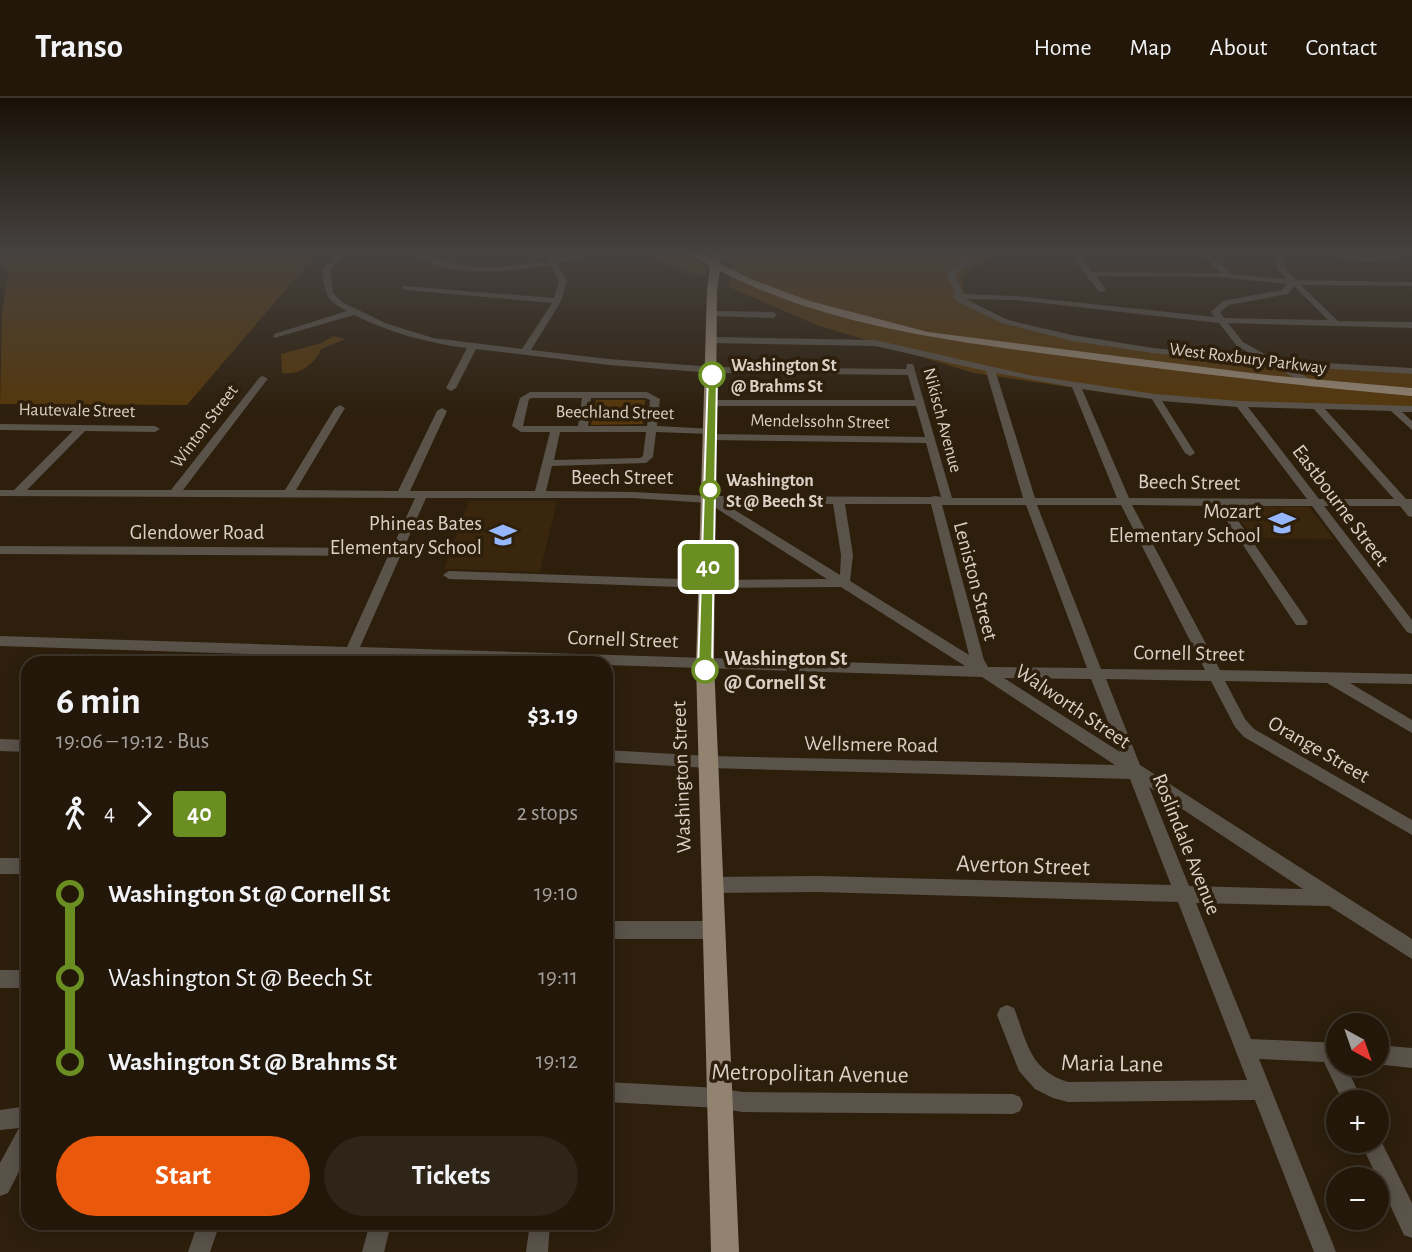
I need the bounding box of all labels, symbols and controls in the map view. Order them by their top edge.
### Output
text: Transo [35,31,123,64]
text: Home [1034,36,1092,60]
text: Map [1130,36,1172,60]
text: About [1210,36,1267,60]
text: Contact [1305,36,1377,60]
street label: West Roxbury Parkway [1168,340,1328,378]
place label: Washington St @ Brahms St [731,357,837,396]
marker: Washington St @ Brahms St [699,362,725,388]
street label: Nikisch Avenue [919,366,965,475]
street label: Winton Street [168,382,242,471]
street label: Hautevale Street [18,401,136,421]
street label: Beechland Street [555,403,675,423]
street label: Mendelssohn Street [750,412,890,432]
street label: Eastbourne Street [1288,441,1393,570]
street label: Beech Street [571,467,673,488]
street label: Beech Street [1138,471,1241,494]
place label: Washington St @ Beech St [726,472,823,511]
marker: Washington St @ Beech St [700,480,720,500]
place label: Mozart Elementary School [1109,501,1261,546]
school or university icon: Mozart Elementary School [1267,508,1297,538]
place label: Phineas Bates Elementary School [330,513,482,558]
street label: Leniston Street [950,519,1002,643]
school or university icon: Phineas Bates Elementary School [488,520,518,550]
street label: Glendower Road [130,522,264,543]
line badge: 40 [676,544,740,590]
text: 40 [696,555,720,579]
street label: Cornell Street [567,627,679,652]
street label: Cornell Street [1133,642,1245,665]
place label: Washington St @ Cornell St [724,648,847,693]
marker: Washington St @ Cornell St [692,657,718,683]
street label: Walworth Street [1011,660,1134,753]
text: 6 min [56,683,141,721]
street label: Washington Street [668,700,695,854]
text: $3.19 [527,702,578,728]
street label: Orange Street [1265,712,1373,787]
text: 19:06 – 19:12 · Bus [56,730,209,753]
street label: Wellsmere Road [804,733,938,756]
street label: Roslindale Avenue [1149,771,1224,918]
icon: walk [56,795,94,833]
icon: forward [125,795,163,833]
text: 4 [104,802,115,825]
text: 40 [187,802,212,826]
text: 2 stops [517,802,578,825]
street label: Averton Street [956,852,1091,880]
text: Washington St @ Cornell St [108,881,390,907]
text: 19:10 [534,882,578,905]
text: Washington St @ Beech St [108,965,372,991]
text: 19:11 [538,966,578,989]
north arrow [1326,1013,1390,1076]
map controls [1326,1013,1389,1230]
text: Washington St @ Brahms St [108,1049,397,1075]
text: 19:12 [536,1050,578,1073]
street label: Maria Lane [1061,1051,1163,1077]
street label: Metropolitan Avenue [711,1060,909,1088]
button: + [1326,1090,1389,1153]
button: Start [56,1136,310,1216]
button: Tickets [324,1136,578,1216]
button: − [1326,1167,1389,1230]

